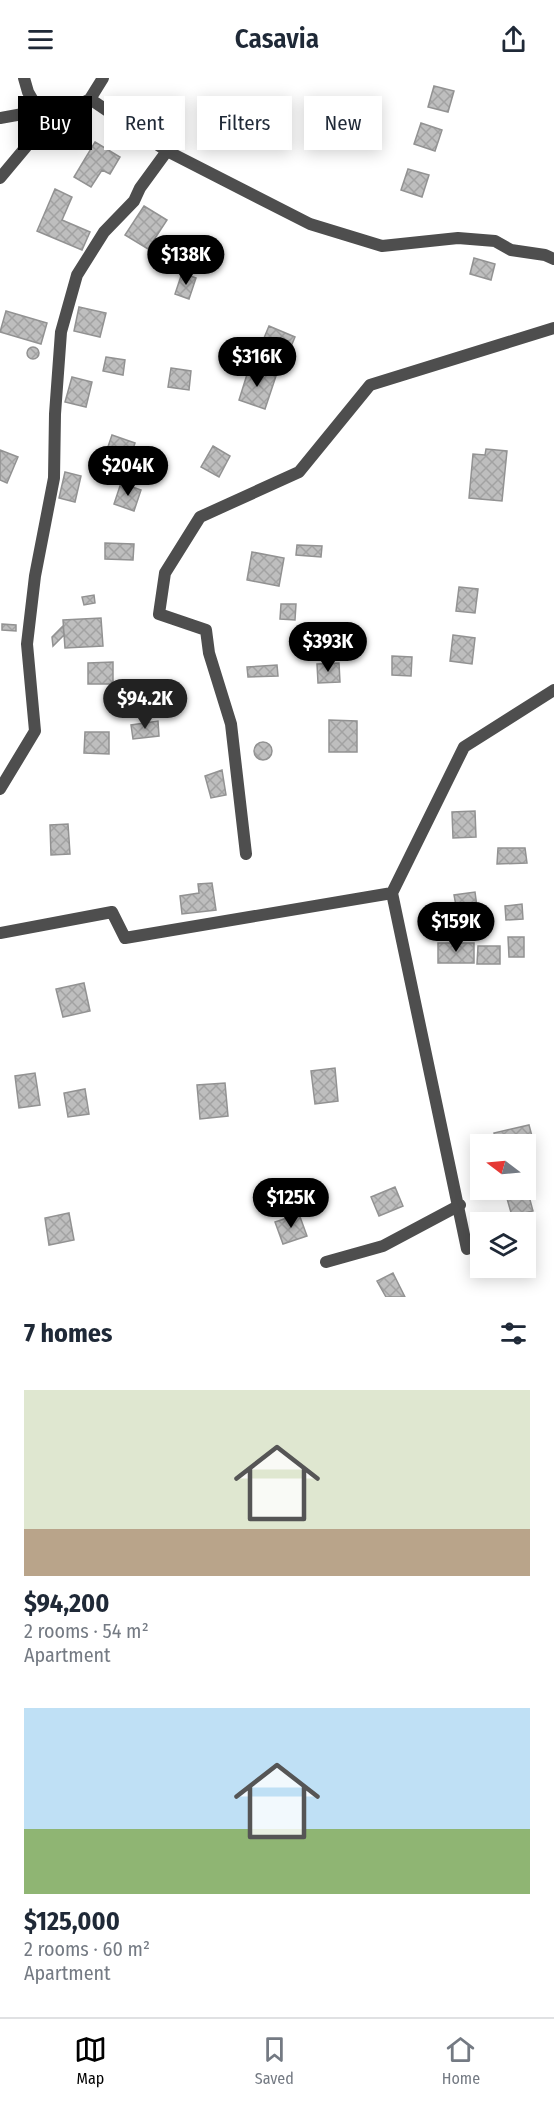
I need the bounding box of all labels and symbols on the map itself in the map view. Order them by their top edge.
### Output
pin: $138K [144,235,228,286]
pin: $316K [215,337,299,388]
pin: $204K [86,446,170,497]
pin: $393K [286,622,370,673]
pin: $94.2K [96,679,194,730]
pin: $159K [414,902,498,953]
north arrow [470,1134,536,1200]
pin: $125K [249,1178,333,1229]

